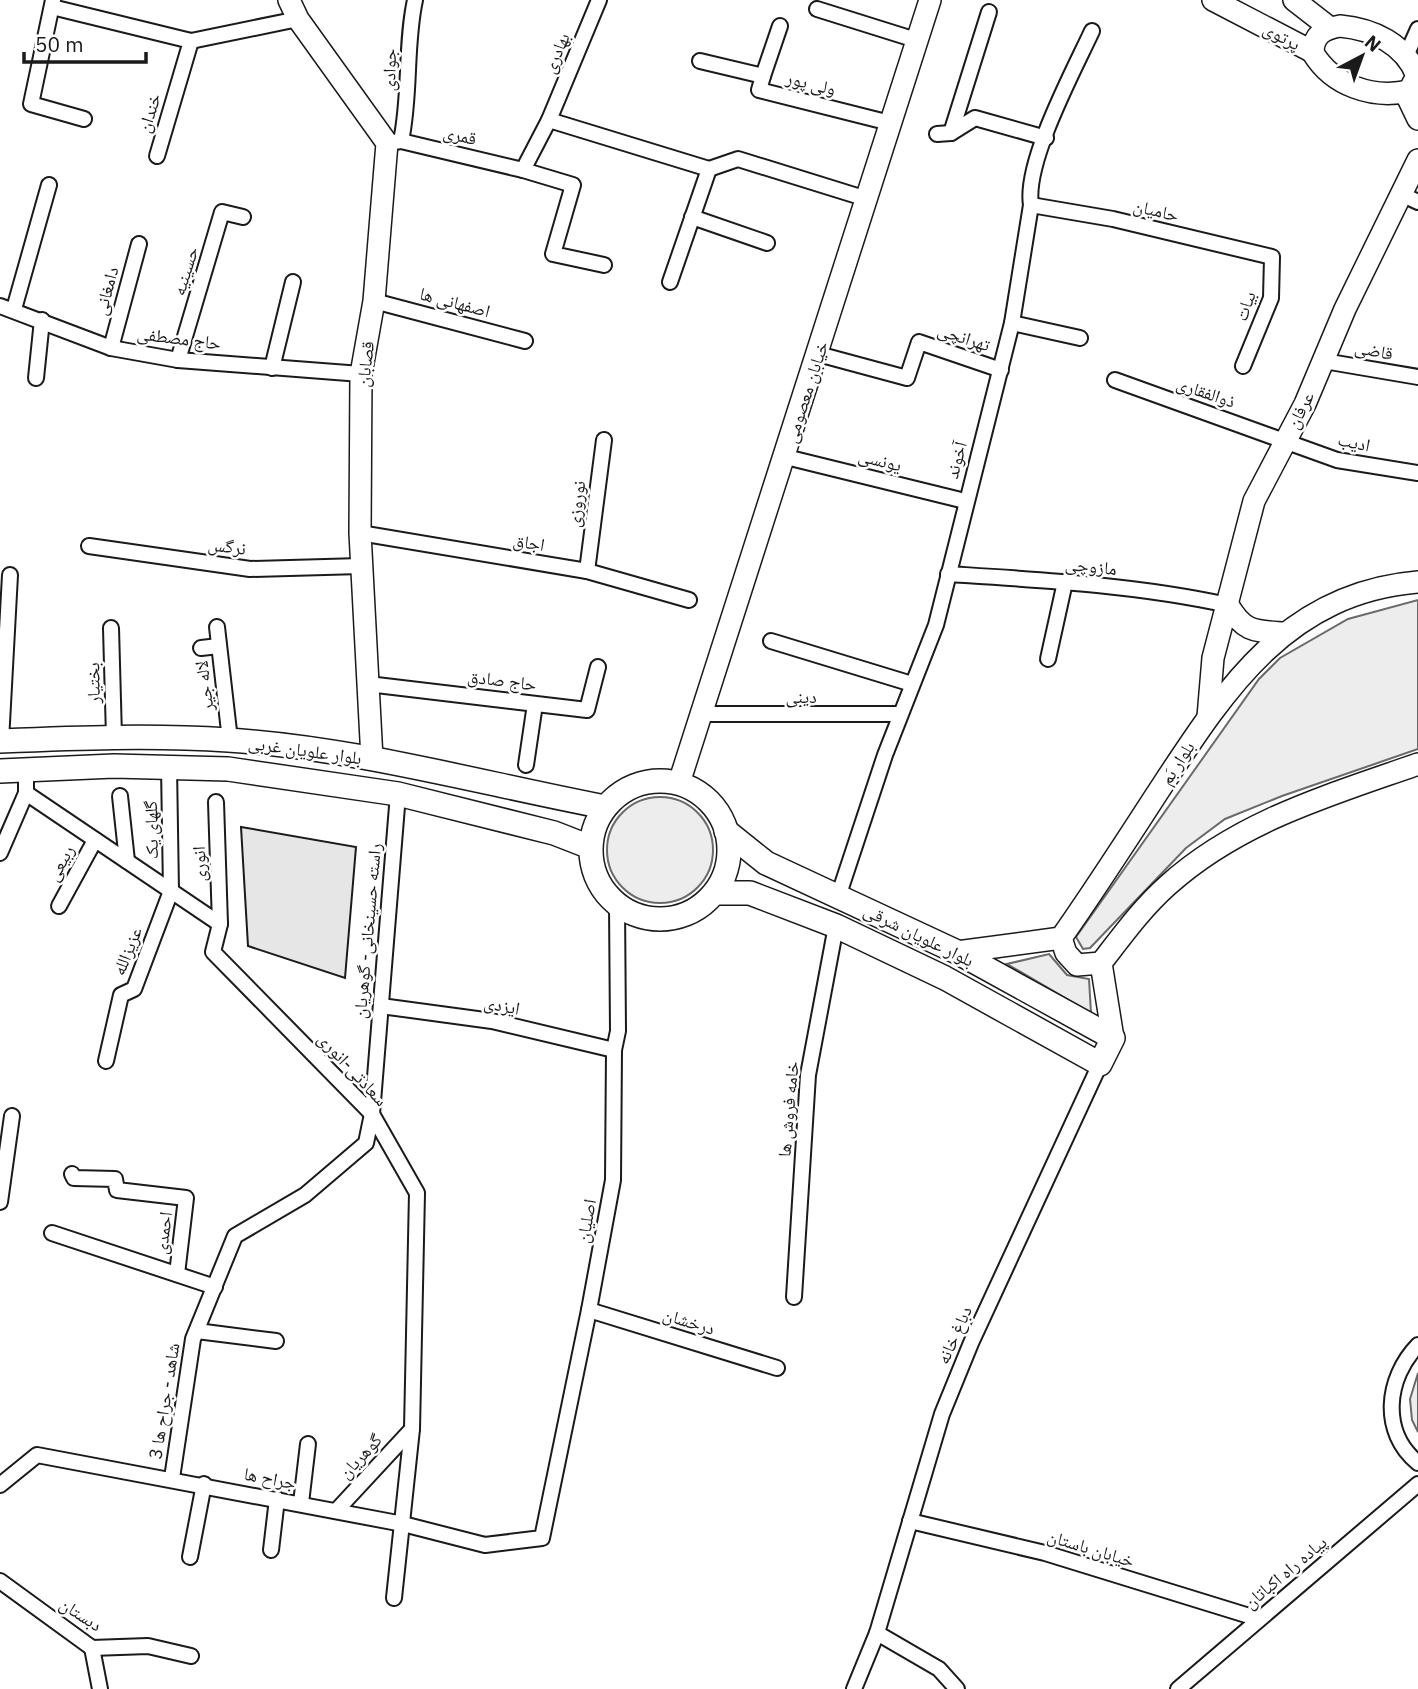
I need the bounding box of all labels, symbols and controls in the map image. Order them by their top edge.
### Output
street label: پرتوی [1259,17,1305,55]
scale bar [24,21,147,65]
north arrow [1327,21,1397,91]
street label: بهادری [537,29,575,77]
text: 50 m [35,30,84,58]
text: N [1360,30,1386,57]
street label: جوادی [377,48,401,92]
street label: ولی پور [783,66,838,100]
street label: خندان [132,90,166,136]
street label: قمری [441,120,479,150]
street label: حامیان [1131,194,1181,226]
street label: حسینیه [167,244,203,298]
street label: دامغانی [89,264,123,318]
street label: اصفهانی ها [417,282,493,322]
street label: بیات [1229,288,1261,324]
street label: تهرانچی [935,318,993,356]
street label: حاج مصطفی [136,321,222,356]
street label: قاضی [1353,335,1395,365]
street label: خیابان معصومی [779,338,833,446]
street label: قصابان [351,340,379,388]
street label: ذوالفقاری [1174,371,1238,413]
street label: عرفان [1281,387,1319,433]
street label: ادیب [1336,427,1372,457]
street label: آخوند [940,438,972,481]
street label: یونسی [856,444,904,476]
street label: نوروزی [562,479,590,529]
street label: اجاق [511,528,547,556]
street label: نرگس [207,532,247,560]
street label: مازوچی [1064,552,1118,580]
street label: لاله جیر [189,659,219,714]
street label: بختیار [81,662,105,705]
street label: حاج صادق [466,664,538,697]
street label: دینی [785,685,817,708]
street label: بلوار علویان غربی [247,731,363,769]
street label: بلوار بَم [1154,737,1201,790]
street label: گلهای یک [139,800,163,860]
street label: ربیعی [41,841,79,885]
street label: راسته حسینخانی- گوهریان [348,842,386,1020]
street label: انوری [187,846,211,882]
street label: بلوار علویان شرقی [860,898,978,972]
street label: عزیزالله [107,923,147,979]
street label: ایزدی [482,990,522,1020]
street label: سعادتی-انوری [313,1027,393,1111]
street label: خامه فروش ها [772,1060,804,1158]
street label: اصلیان [571,1197,601,1245]
street label: احمدی [149,1210,177,1256]
street label: درخشان [660,1302,718,1340]
street label: دباغ خانه [931,1302,977,1368]
street label: شاهد - جراح ها 3 [143,1341,186,1461]
street label: گوهریان [333,1428,387,1483]
street label: جراح ها [242,1462,298,1495]
street label: خیابان باستان [1045,1524,1137,1572]
street label: پیاده راه اکباتان [1239,1530,1332,1614]
street label: دبستان [55,1592,107,1636]

